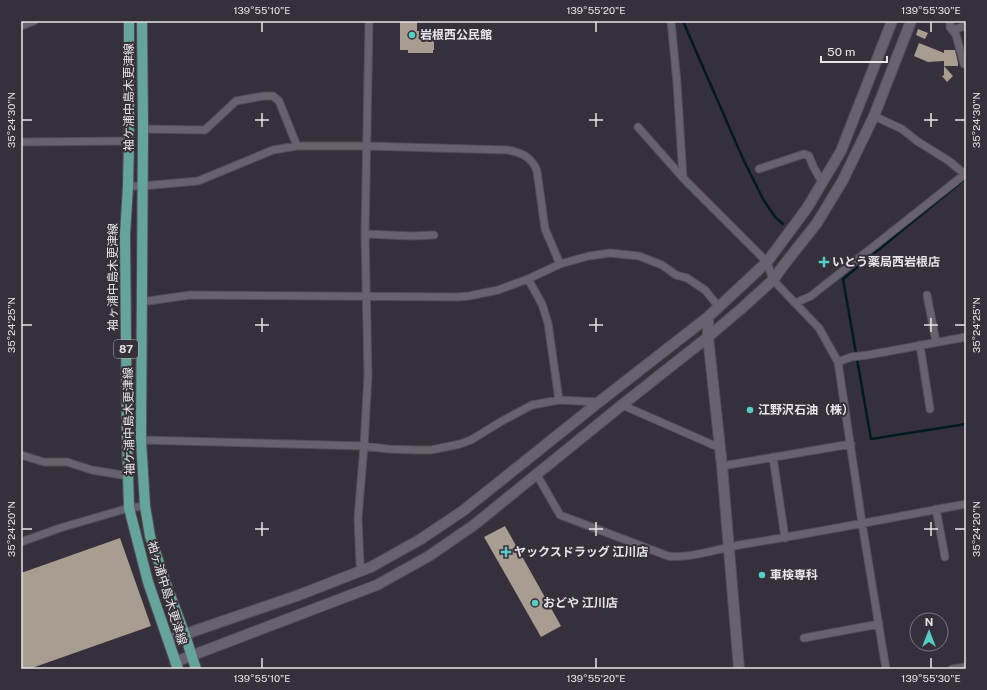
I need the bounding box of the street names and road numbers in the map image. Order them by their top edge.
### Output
street label: 袖ケ浦中島木更津線 [122,43,136,151]
street label: 袖ヶ浦中島木更津線 [106,223,120,331]
road number: 87 [114,340,138,358]
street label: 袖ケ浦中島木更津線 [121,367,137,475]
street label: 袖ヶ浦中島木更津線 [145,539,189,647]

